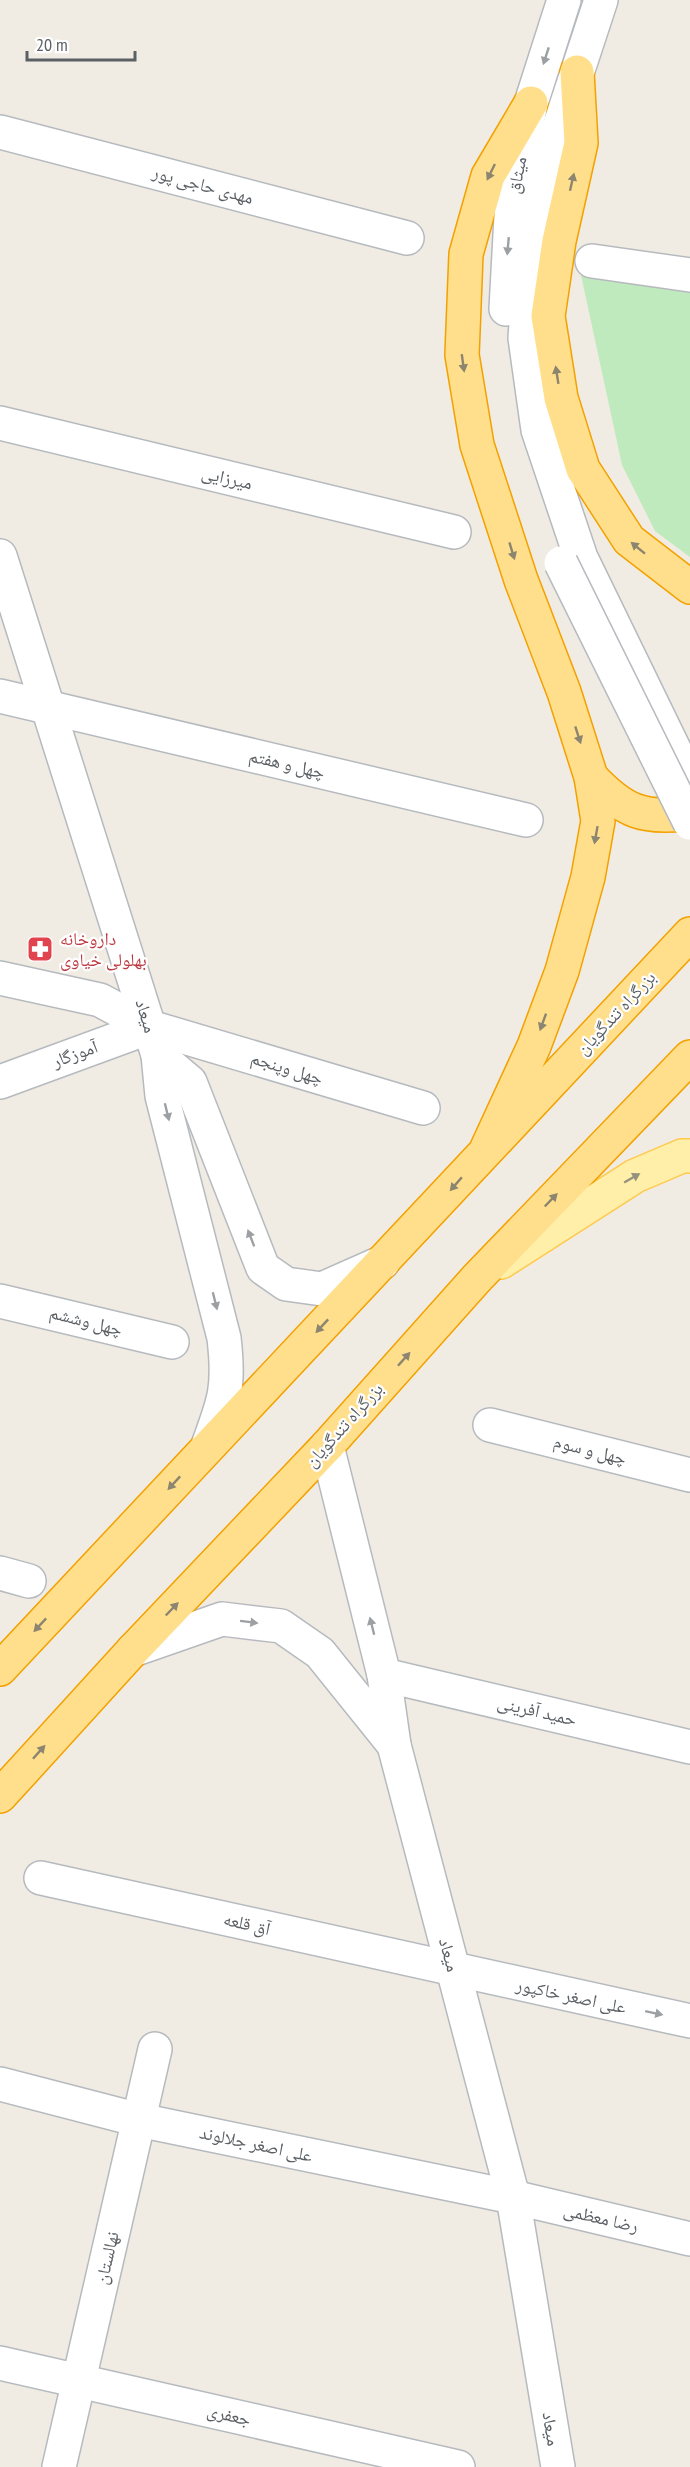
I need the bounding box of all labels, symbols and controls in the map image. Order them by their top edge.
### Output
scale bar [27,24,135,62]
text: 20 m [36,33,68,56]
one-way arrow [541,47,550,65]
street label: میثاق [501,154,532,196]
street label: مهدی حاجی پور [149,160,256,209]
one-way arrow [487,164,496,181]
one-way arrow [568,173,577,192]
one-way arrow [503,237,513,256]
one-way arrow [459,354,468,373]
one-way arrow [553,365,562,384]
street label: میرزایی [199,460,255,495]
one-way arrow [508,542,517,560]
one-way arrow [631,542,646,555]
one-way arrow [574,726,583,744]
street label: چهل و هفتم [247,744,327,784]
one-way arrow [591,825,600,844]
place label: داروخانه بهلولی خیاوی [60,927,147,971]
pharmacy icon: داروخانه بهلولی خیاوی [25,934,55,964]
street label: بزرگراه تندگویان [571,966,660,1059]
street label: میعاد [130,996,162,1036]
one-way arrow [538,1013,548,1031]
street label: آموزگار [48,1035,101,1073]
street label: چهل وپنجم [248,1046,326,1090]
one-way arrow [162,1103,172,1122]
one-way arrow [624,1173,640,1184]
one-way arrow [450,1176,463,1191]
one-way arrow [544,1194,558,1208]
one-way arrow [246,1229,255,1247]
one-way arrow [211,1292,220,1310]
street label: چهل وششم [47,1300,125,1342]
one-way arrow [315,1318,329,1332]
one-way arrow [397,1351,411,1366]
street label: بزرگراه تندگویان [299,1377,388,1472]
street label: چهل و سوم [551,1429,629,1471]
one-way arrow [168,1475,181,1490]
one-way arrow [164,1602,178,1616]
one-way arrow [367,1616,376,1634]
one-way arrow [34,1617,47,1632]
one-way arrow [240,1618,259,1627]
street label: حمید آفرینی [495,1690,579,1731]
one-way arrow [32,1746,46,1760]
street label: آق قلعه [221,1907,273,1940]
street label: میعاد [434,1935,465,1974]
street label: علی اصغر خاکپور [513,1972,628,2019]
one-way arrow [645,2009,664,2018]
street label: علی اصغر جلالوند [198,2120,315,2167]
street label: رضا معظمی [561,2198,641,2237]
street label: نهالستان [89,2229,124,2287]
street label: جعفری [205,2398,253,2431]
street label: میعاد [537,2410,566,2448]

